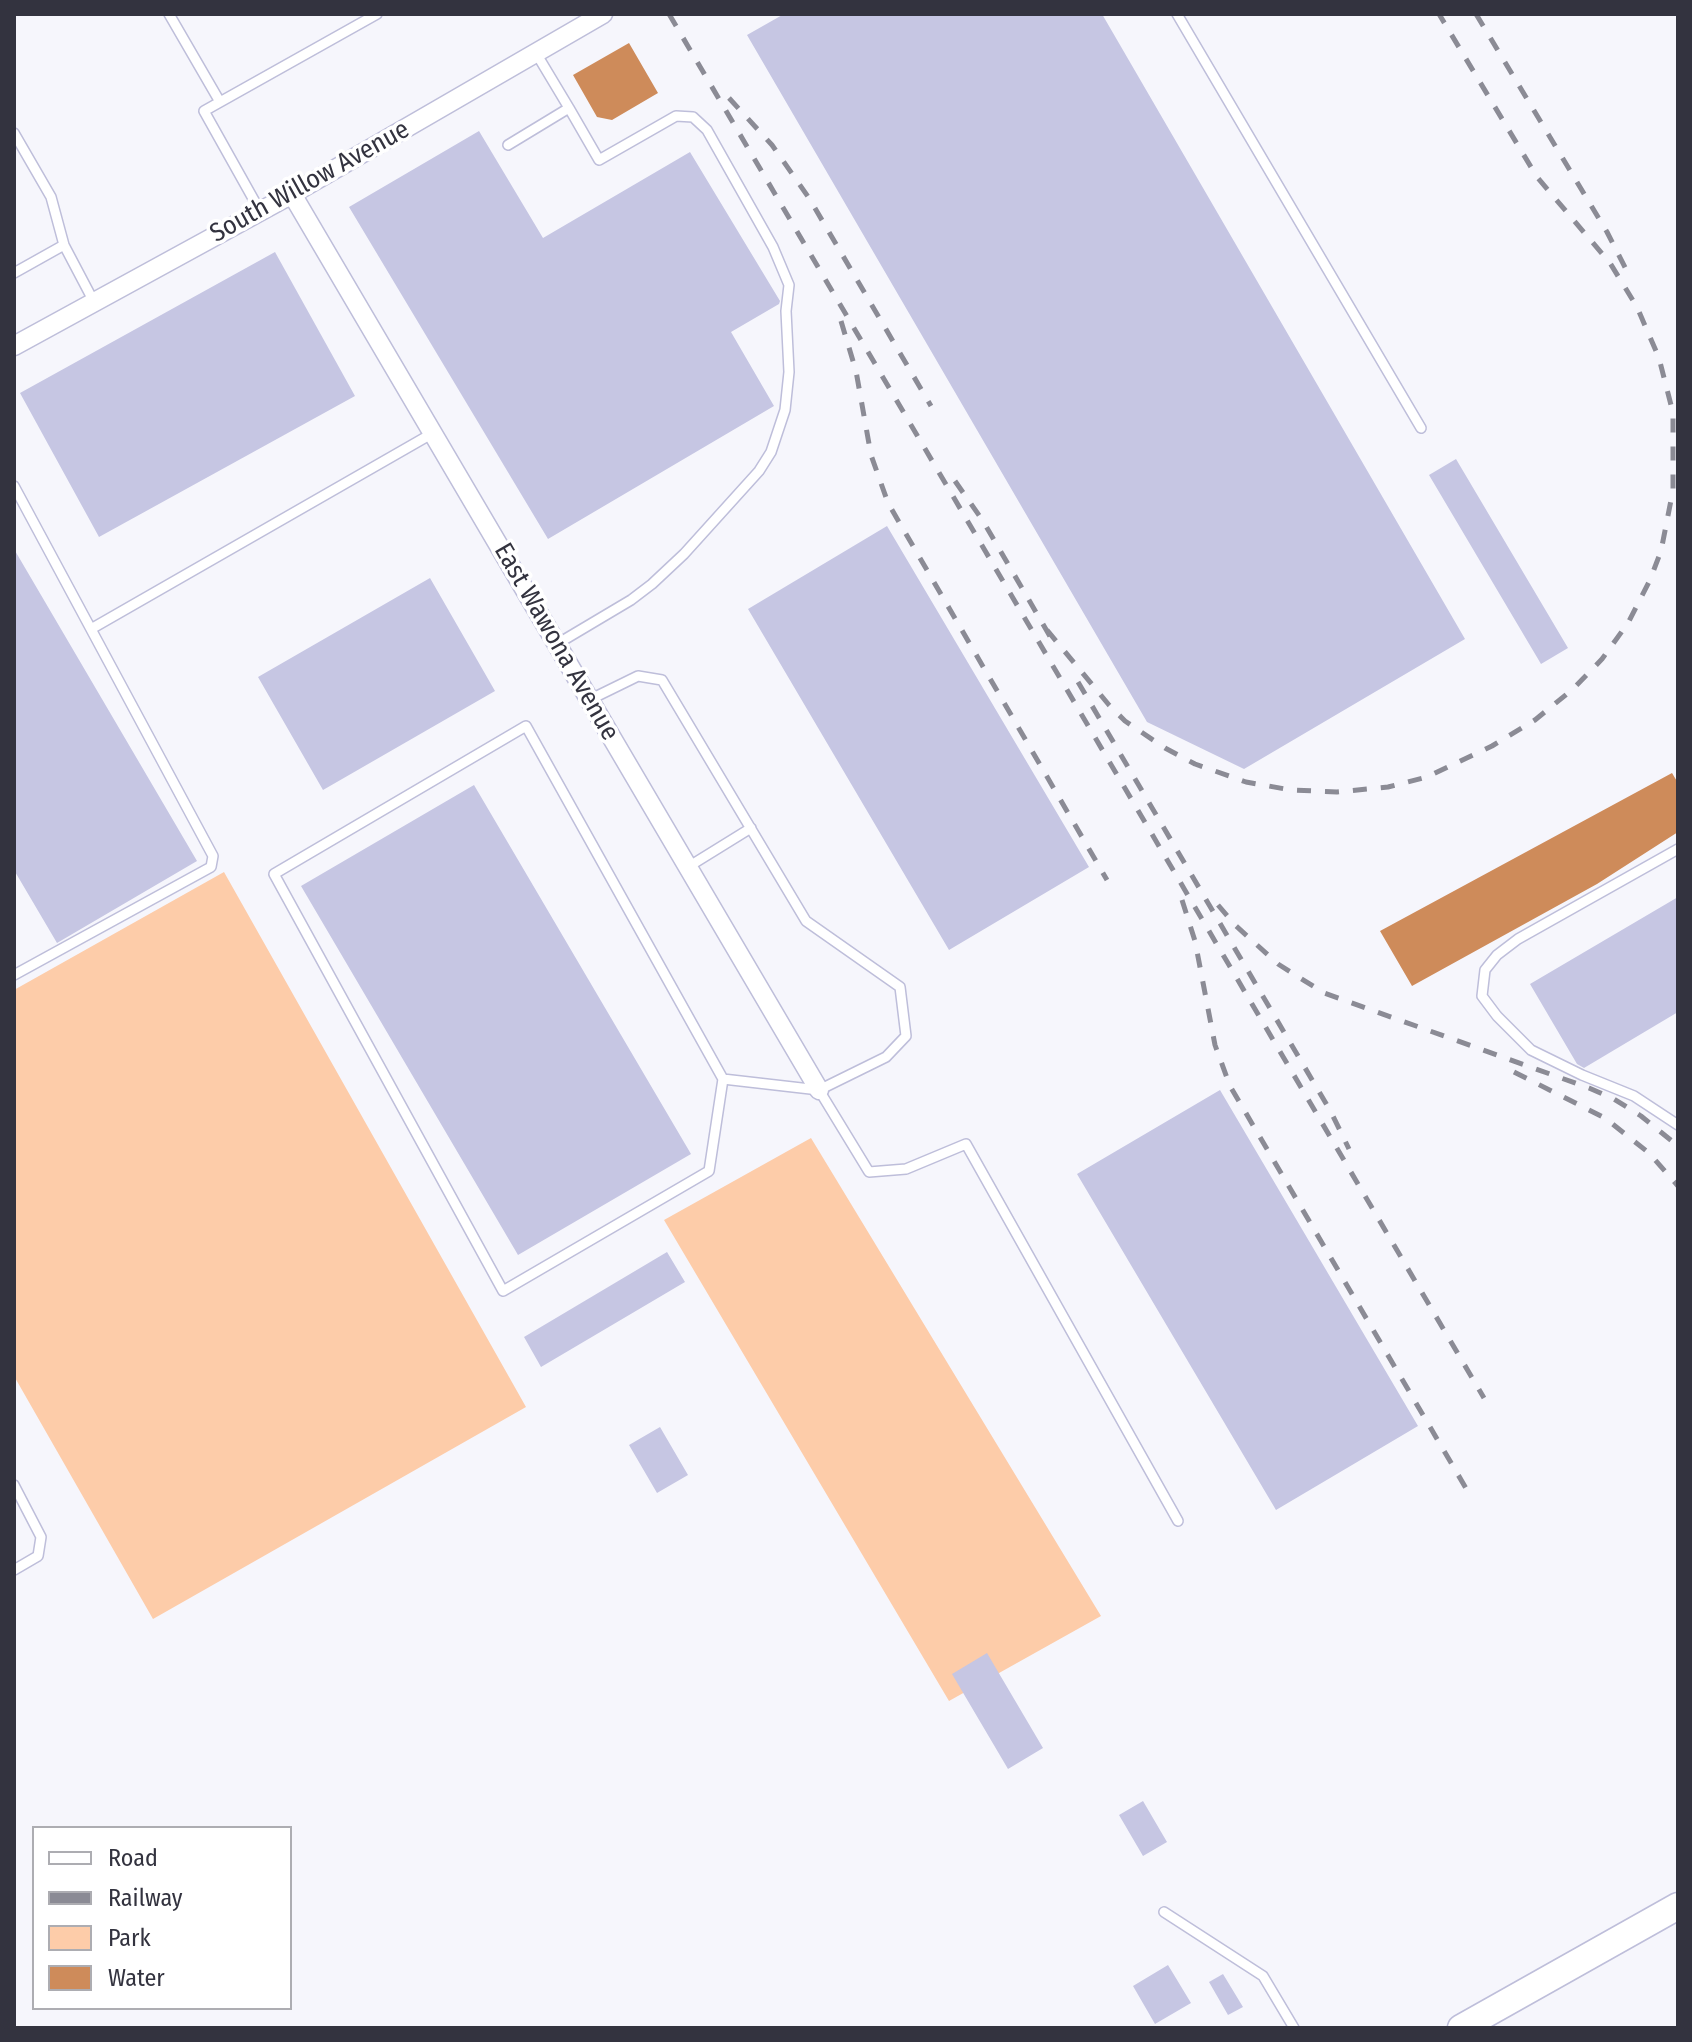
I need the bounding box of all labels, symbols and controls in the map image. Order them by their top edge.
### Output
street label: South Willow Avenue [205,114,415,250]
street label: East Wawona Avenue [487,538,625,746]
legend [32,1826,292,2010]
text: Road [108,1844,158,1872]
text: Railway [108,1884,183,1912]
text: Park [108,1924,151,1952]
text: Water [108,1964,165,1992]

